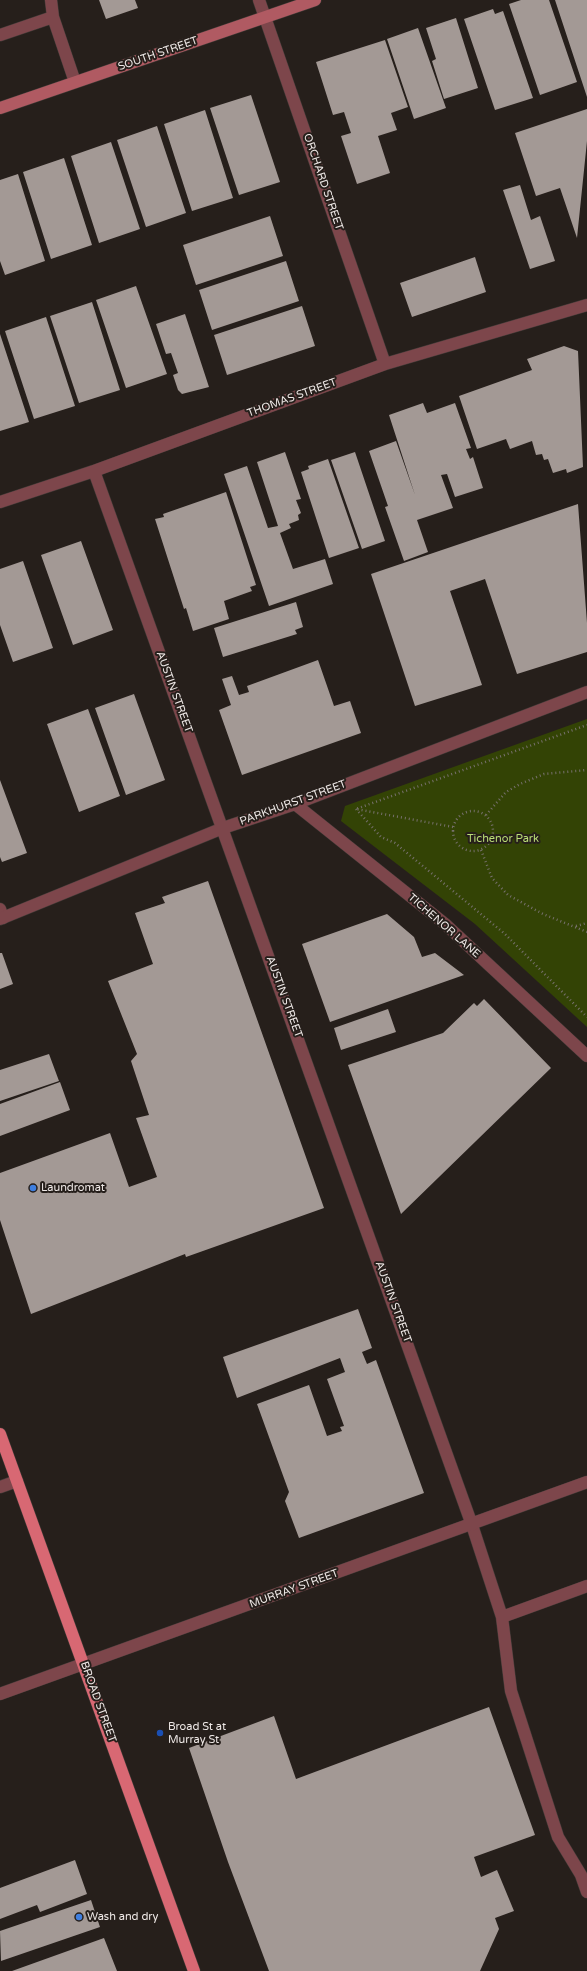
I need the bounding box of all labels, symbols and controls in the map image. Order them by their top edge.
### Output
street label: SOUTH STREET [116,34,200,74]
street label: ORCHARD STREET [300,132,346,232]
street label: THOMAS STREET [246,376,338,420]
street label: AUSTIN STREET [153,649,195,735]
street label: PARKHURST STREET [238,778,348,828]
park label: Tichenor Park [467,832,539,846]
street label: TICHENOR LANE [405,891,483,961]
street label: AUSTIN STREET [263,954,305,1040]
place label: Laundromat [41,1181,105,1195]
marker: Laundromat [28,1183,38,1193]
street label: AUSTIN STREET [372,1259,414,1345]
street label: MURRAY STREET [248,1567,340,1611]
street label: BROAD STREET [77,1660,119,1744]
place label: Broad St at Murray St [168,1720,226,1746]
marker: Broad St at Murray St [155,1728,165,1738]
place label: Wash and dry [87,1910,158,1924]
marker: Wash and dry [74,1912,84,1922]

